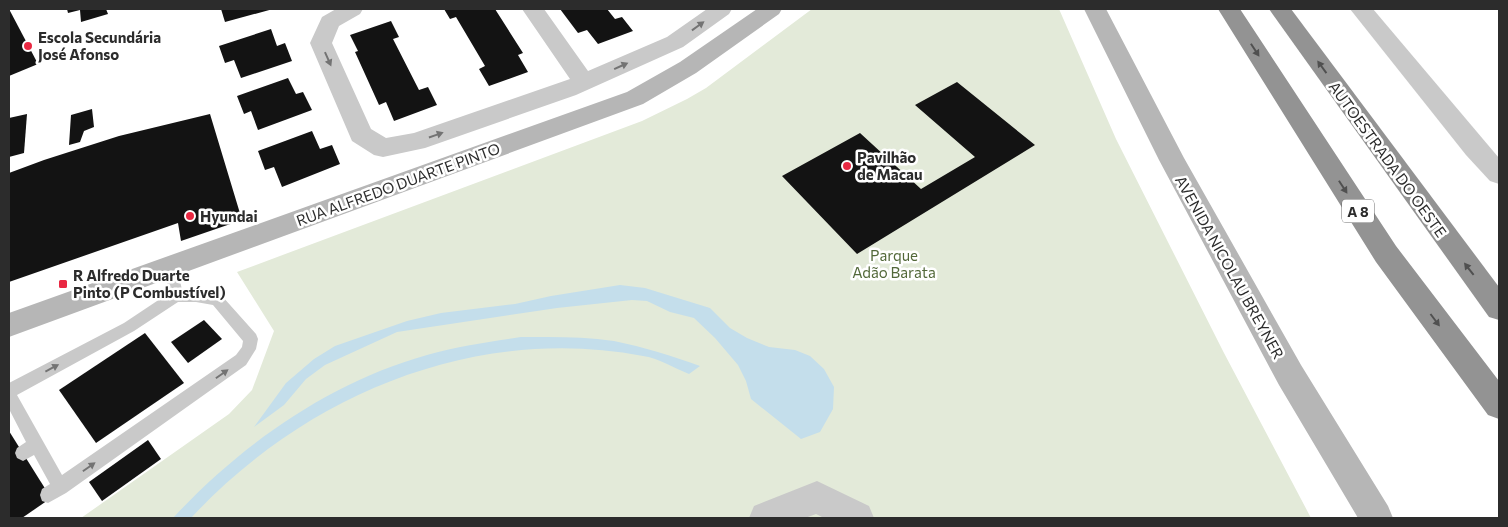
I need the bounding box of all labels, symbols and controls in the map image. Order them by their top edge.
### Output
one-way arrow [691,20,704,31]
place label: Escola Secundária José Afonso [38,28,161,63]
marker: Escola Secundária José Afonso [22,40,34,52]
one-way arrow [1251,43,1260,56]
one-way arrow [324,52,332,66]
one-way arrow [1317,60,1327,74]
one-way arrow [614,62,628,70]
street label: AUTOESTRADA DO OESTE [1325,78,1451,240]
one-way arrow [429,131,444,139]
street label: RUA ALFREDO DUARTE PINTO [294,139,502,229]
place label: Pavilhão de Macau [857,148,922,183]
marker: Pavilhão de Macau [841,160,853,172]
street label: AVENIDA NICOLAU BREYNER [1172,172,1288,362]
one-way arrow [1338,180,1348,193]
road number: A 8 [1342,200,1374,222]
place label: Hyundai [200,207,258,225]
marker: Hyundai [184,210,196,222]
park label: Parque Adão Barata [852,246,936,281]
one-way arrow [1464,263,1475,276]
place label: R Alfredo Duarte Pinto (P Combustível) [73,266,226,301]
marker: R Alfredo Duarte Pinto (P Combustível) [57,278,69,290]
one-way arrow [1430,313,1441,326]
one-way arrow [44,364,59,372]
one-way arrow [215,369,228,379]
one-way arrow [82,462,95,472]

